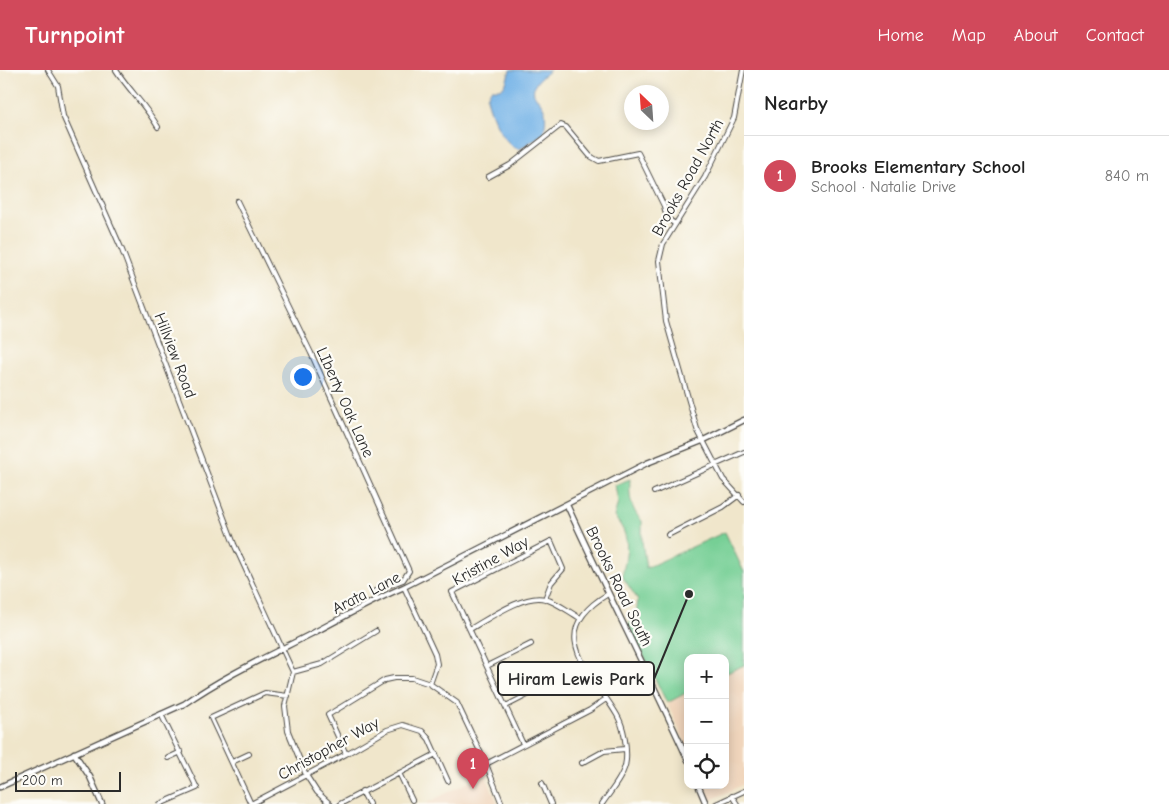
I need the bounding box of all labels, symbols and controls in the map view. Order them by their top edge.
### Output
text: Turnpoint [25,21,124,49]
text: Home [877,25,924,46]
text: Map [952,25,986,46]
text: About [1014,25,1058,46]
text: Contact [1086,25,1144,46]
north arrow [624,85,669,130]
text: Nearby [764,91,828,115]
street label: Brooks Road North [648,116,728,239]
text: Brooks Elementary School [811,156,1026,178]
text: 1 [777,167,783,185]
text: 840 m [1105,167,1149,185]
text: School · Natalie Drive [811,178,956,196]
street label: Hillview Road [151,310,200,401]
street label: LIberty Oak Lane [313,344,377,460]
your location [290,364,316,390]
street label: Brooks Road South [582,524,656,649]
street label: Kristine Way [449,532,532,589]
street label: Arata Lane [329,568,404,618]
map controls [684,654,729,789]
button: + [684,654,729,699]
callout: Hiram Lewis Park [498,662,654,695]
text: Hiram Lewis Park [508,669,645,690]
button: − [684,699,729,744]
street label: Christopher Way [275,713,383,784]
button: locate [684,744,729,789]
pin: 1 [457,748,489,789]
scale bar [15,769,121,792]
text: 200 m [22,772,63,789]

